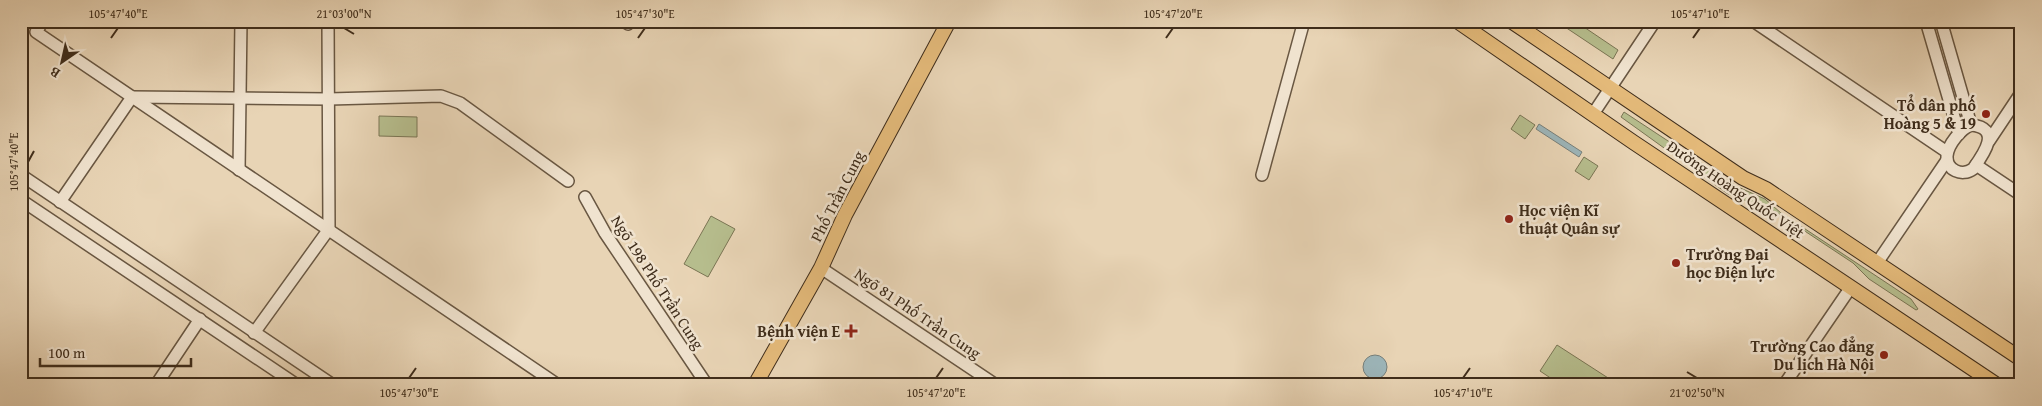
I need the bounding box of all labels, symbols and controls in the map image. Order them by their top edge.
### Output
text: 105°47'40"E [88,5,148,22]
text: 21°03'00"N [316,5,372,22]
text: 105°47'30"E [615,5,675,22]
text: 105°47'20"E [1143,5,1203,22]
text: 105°47'10"E [1670,5,1730,22]
north arrow [38,38,88,88]
text: B [46,62,64,83]
place label: Tổ dân phố Hoàng 5 & 19 [1884,93,1976,135]
marker: Tổ dân phố Hoàng 5 & 19 [1980,108,1992,120]
text: 105°47'40"E [5,132,22,192]
street label: Đường Hoàng Quốc Việt [1662,134,1810,244]
street label: Phố Trần Cung [804,146,870,246]
place label: Học viện Kĩ thuật Quân sự [1519,198,1621,240]
street label: Ngõ 198 Phố Trần Cung [605,210,711,354]
marker: Học viện Kĩ thuật Quân sự [1503,213,1515,225]
place label: Trường Đại học Điện lực [1686,242,1775,284]
marker: Trường Đại học Điện lực [1670,257,1682,269]
street label: Ngõ 81 Phố Trần Cung [850,262,986,364]
place label: Bệnh viện E [757,319,840,343]
marker: Bệnh viện E [844,324,858,338]
place label: Trường Cao đẳng Du lịch Hà Nội [1750,334,1875,376]
scale bar [40,336,191,368]
text: 100 m [48,342,86,363]
marker: Trường Cao đẳng Du lịch Hà Nội [1878,349,1890,361]
text: 105°47'30"E [379,384,439,401]
text: 105°47'20"E [906,384,966,401]
text: 105°47'10"E [1433,384,1493,401]
text: 21°02'50"N [1669,384,1725,401]

